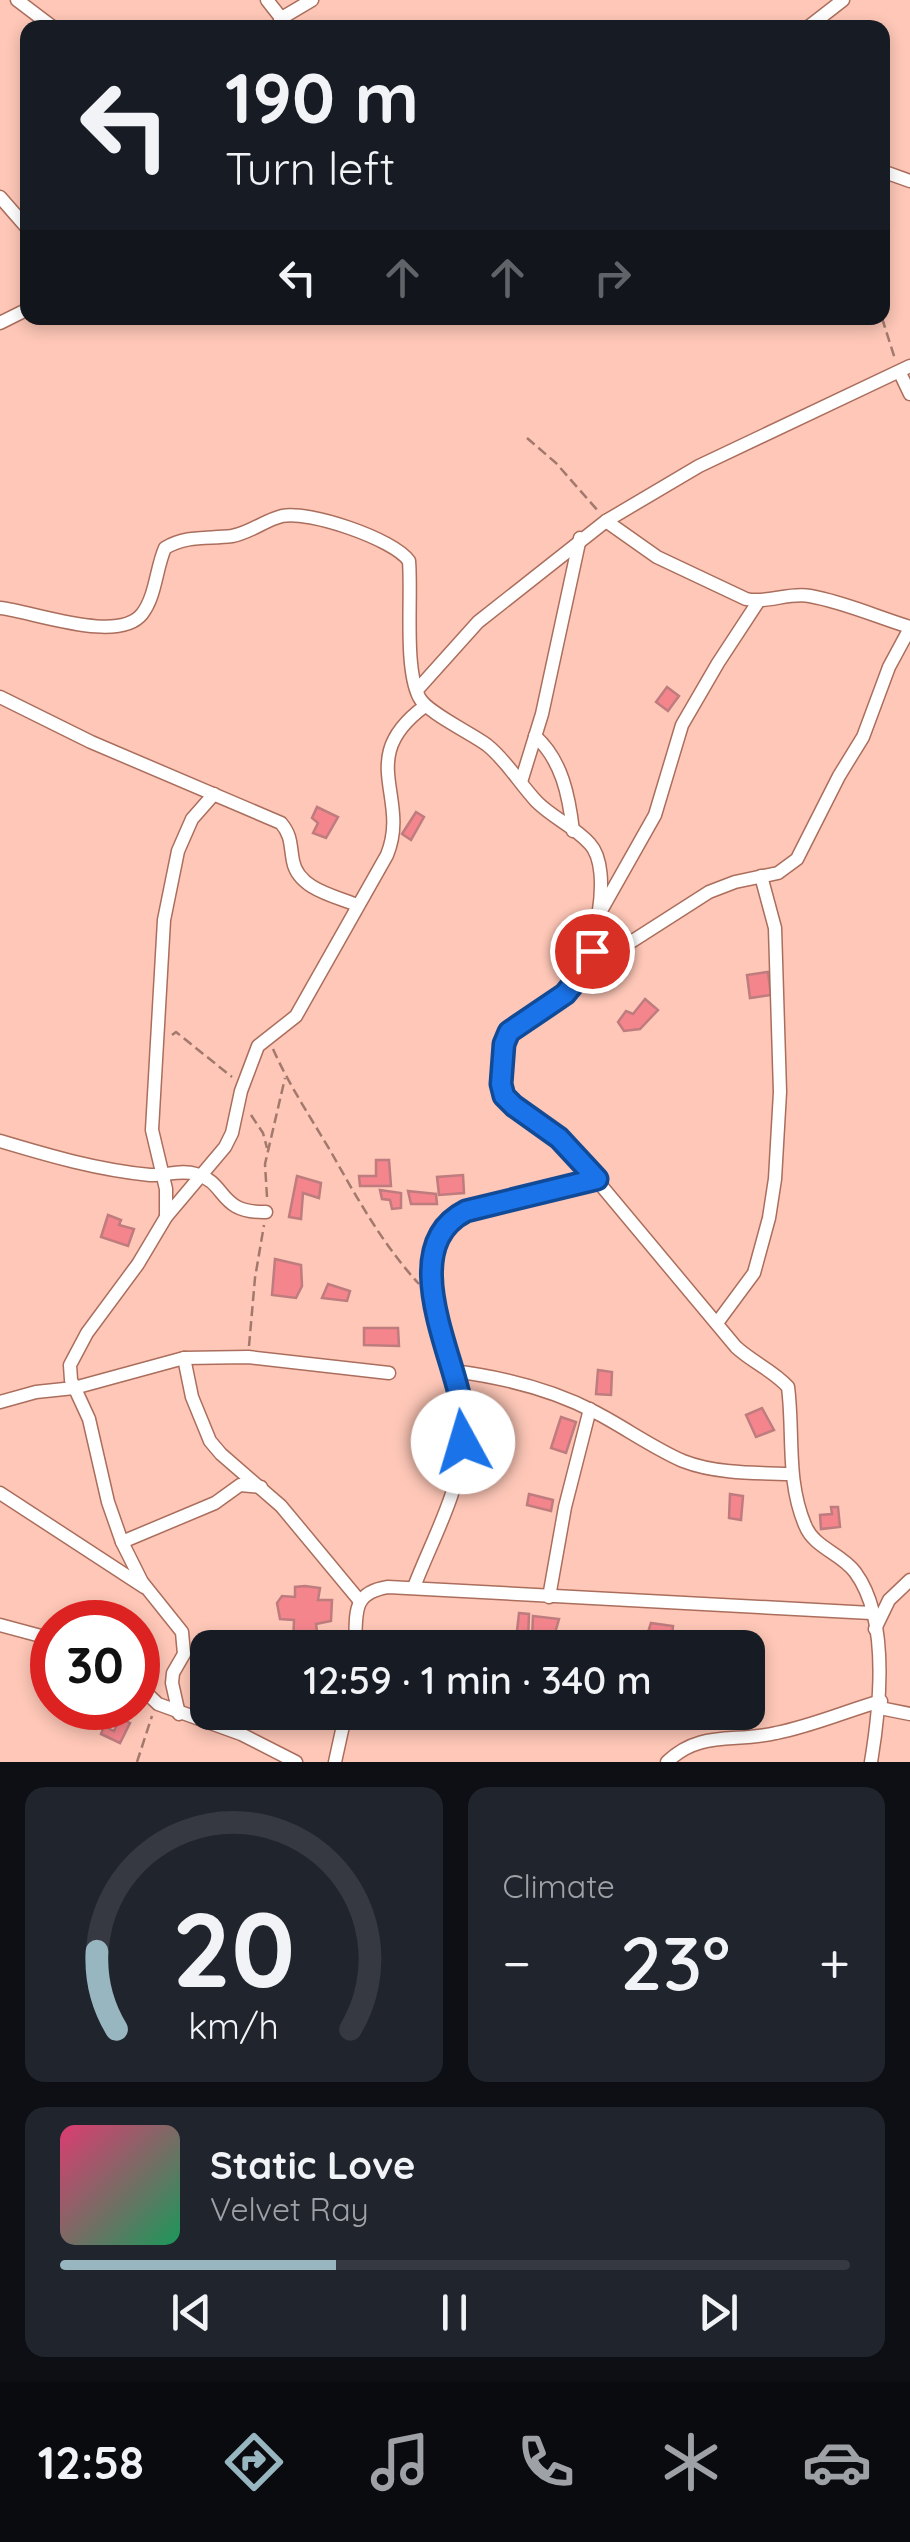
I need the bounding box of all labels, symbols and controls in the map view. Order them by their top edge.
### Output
text: 190 m [225,53,419,141]
icon: left [60,60,190,190]
text: Turn left [225,140,395,196]
icon: left [270,250,325,305]
icon: ahead [375,250,430,305]
icon: ahead [480,250,535,305]
icon: right [585,250,640,305]
pin [550,909,635,994]
icon: arrive [565,924,620,979]
position arrow [411,1390,515,1494]
speed limit sign: 30 [30,1600,160,1730]
text: 12:59 · 1 min · 340 m [303,1656,652,1704]
text: Climate [503,1866,615,1906]
text: 20 [172,1883,295,2013]
text: 23° [620,1915,730,2009]
text: − [503,1928,531,1997]
text: + [819,1928,850,1997]
text: km/h [188,2003,279,2048]
text: Static Love [210,2141,415,2189]
text: Velvet Ray [210,2189,369,2229]
icon: previous [164,2285,219,2340]
icon: pause [427,2285,482,2340]
icon: next [691,2285,746,2340]
icon: directions [219,2427,289,2497]
icon: music [365,2427,435,2497]
icon: phone [511,2427,581,2497]
icon: climate [656,2427,726,2497]
icon: car [802,2427,872,2497]
text: 12:58 [38,2434,144,2490]

